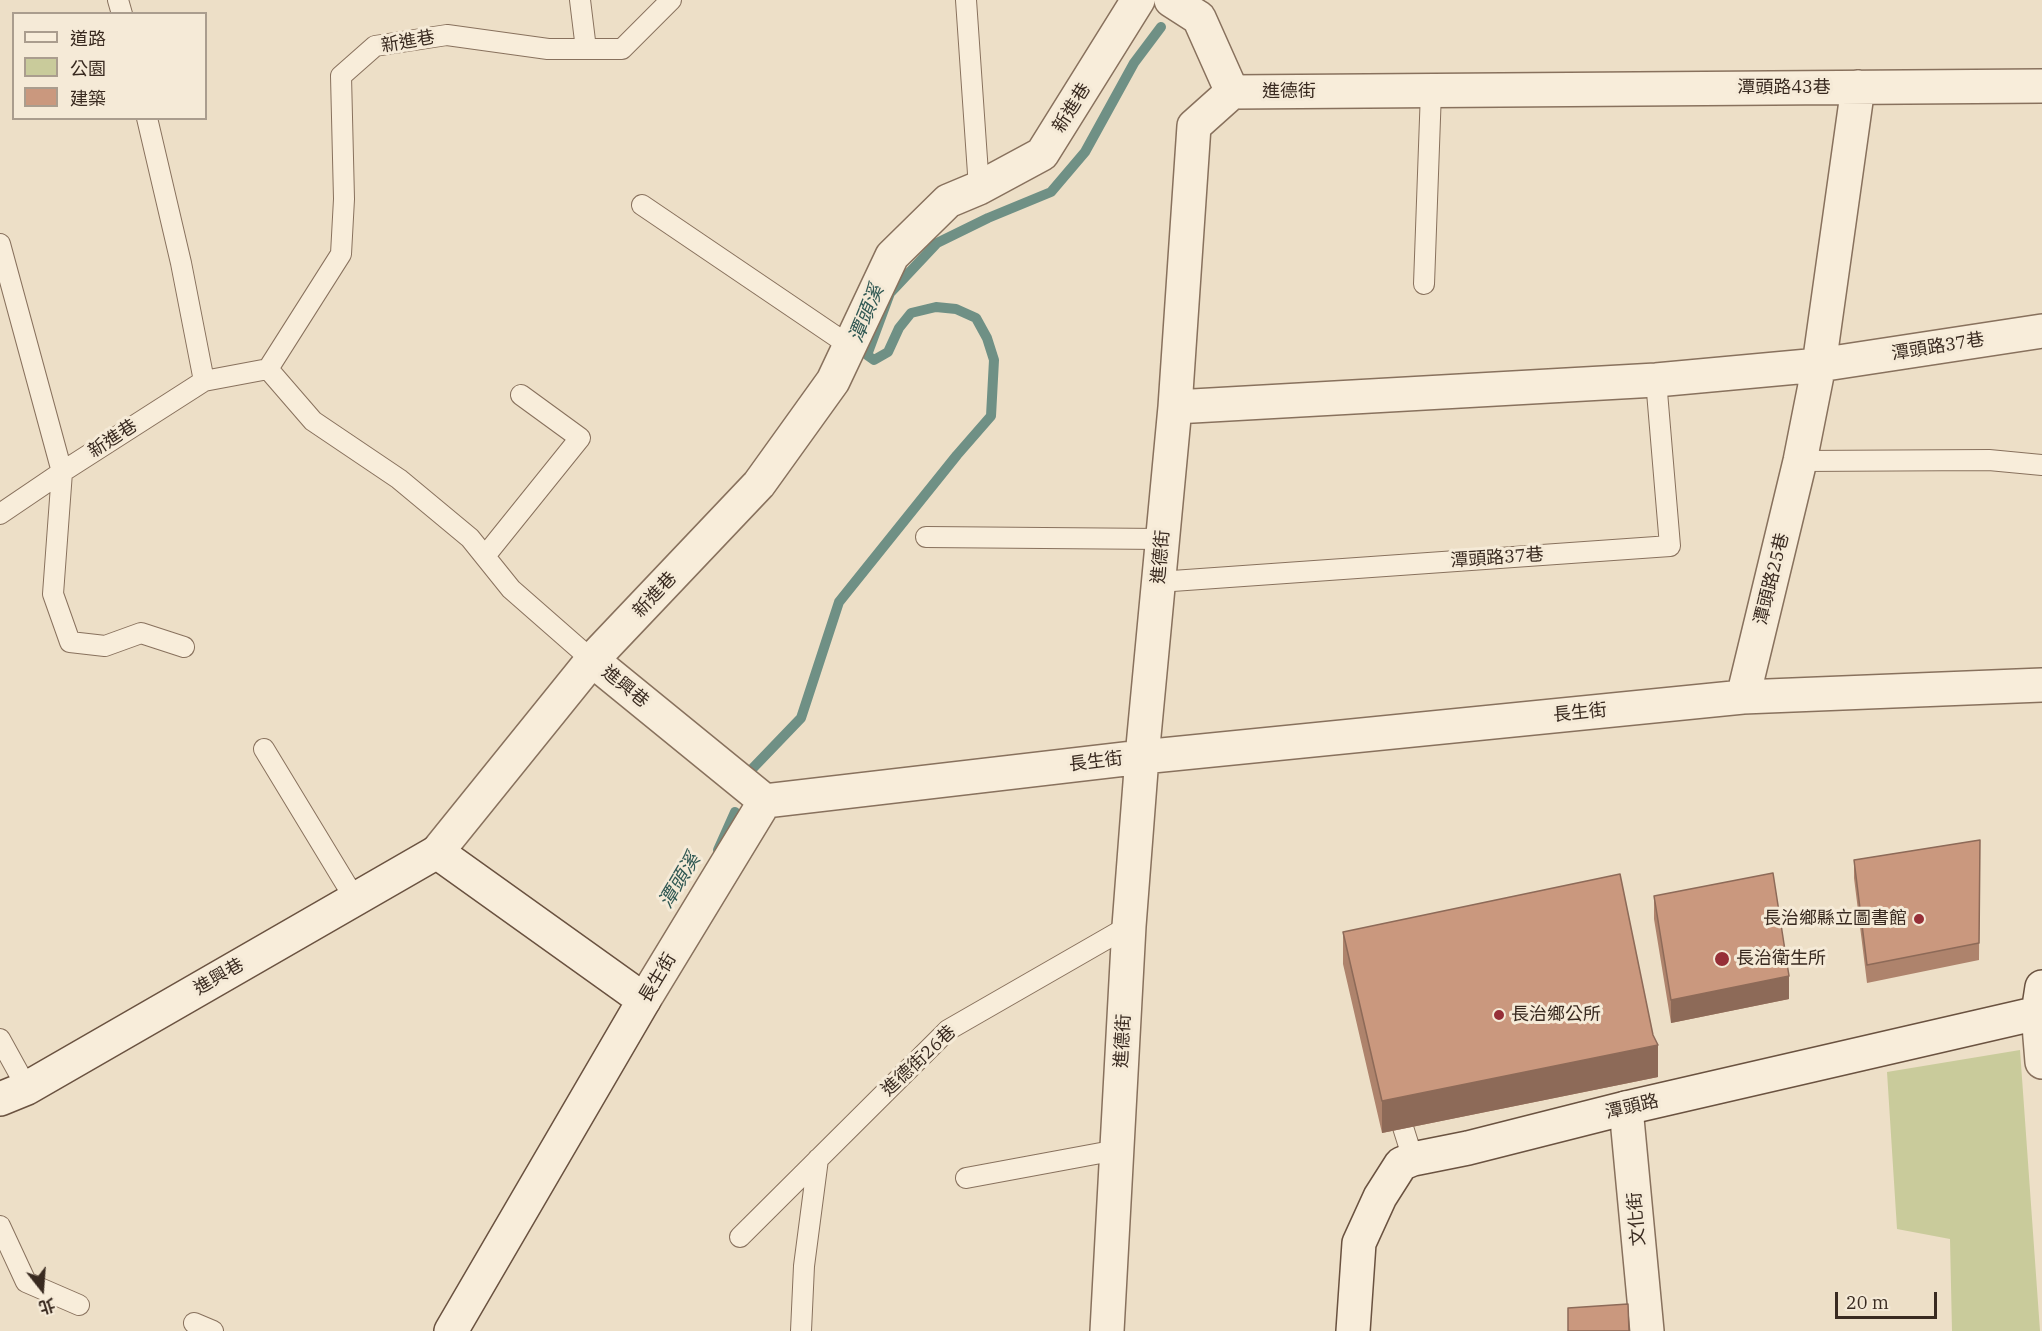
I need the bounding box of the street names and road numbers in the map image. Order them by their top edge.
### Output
street label: 新進巷 [380,27,436,57]
street label: 潭頭路43巷 [1737,77,1831,99]
street label: 新進巷 [1049,79,1095,137]
street label: 進德街 [1262,81,1316,103]
street label: 潭頭路37巷 [1890,329,1986,365]
street label: 新進巷 [84,415,142,463]
street label: 進德街 [1148,529,1174,585]
street label: 潭頭路25巷 [1750,531,1794,627]
street label: 潭頭路37巷 [1450,544,1544,572]
street label: 新進巷 [629,568,681,622]
street label: 進興巷 [597,662,653,712]
street label: 長生街 [1552,699,1608,727]
street label: 長生街 [1068,748,1124,776]
street label: 長生街 [635,949,681,1007]
street label: 進興巷 [190,954,248,1000]
street label: 進德街 [1111,1013,1135,1069]
street label: 進德街26巷 [877,1021,961,1101]
street label: 潭頭路 [1603,1090,1661,1124]
street label: 文化街 [1624,1191,1650,1247]

